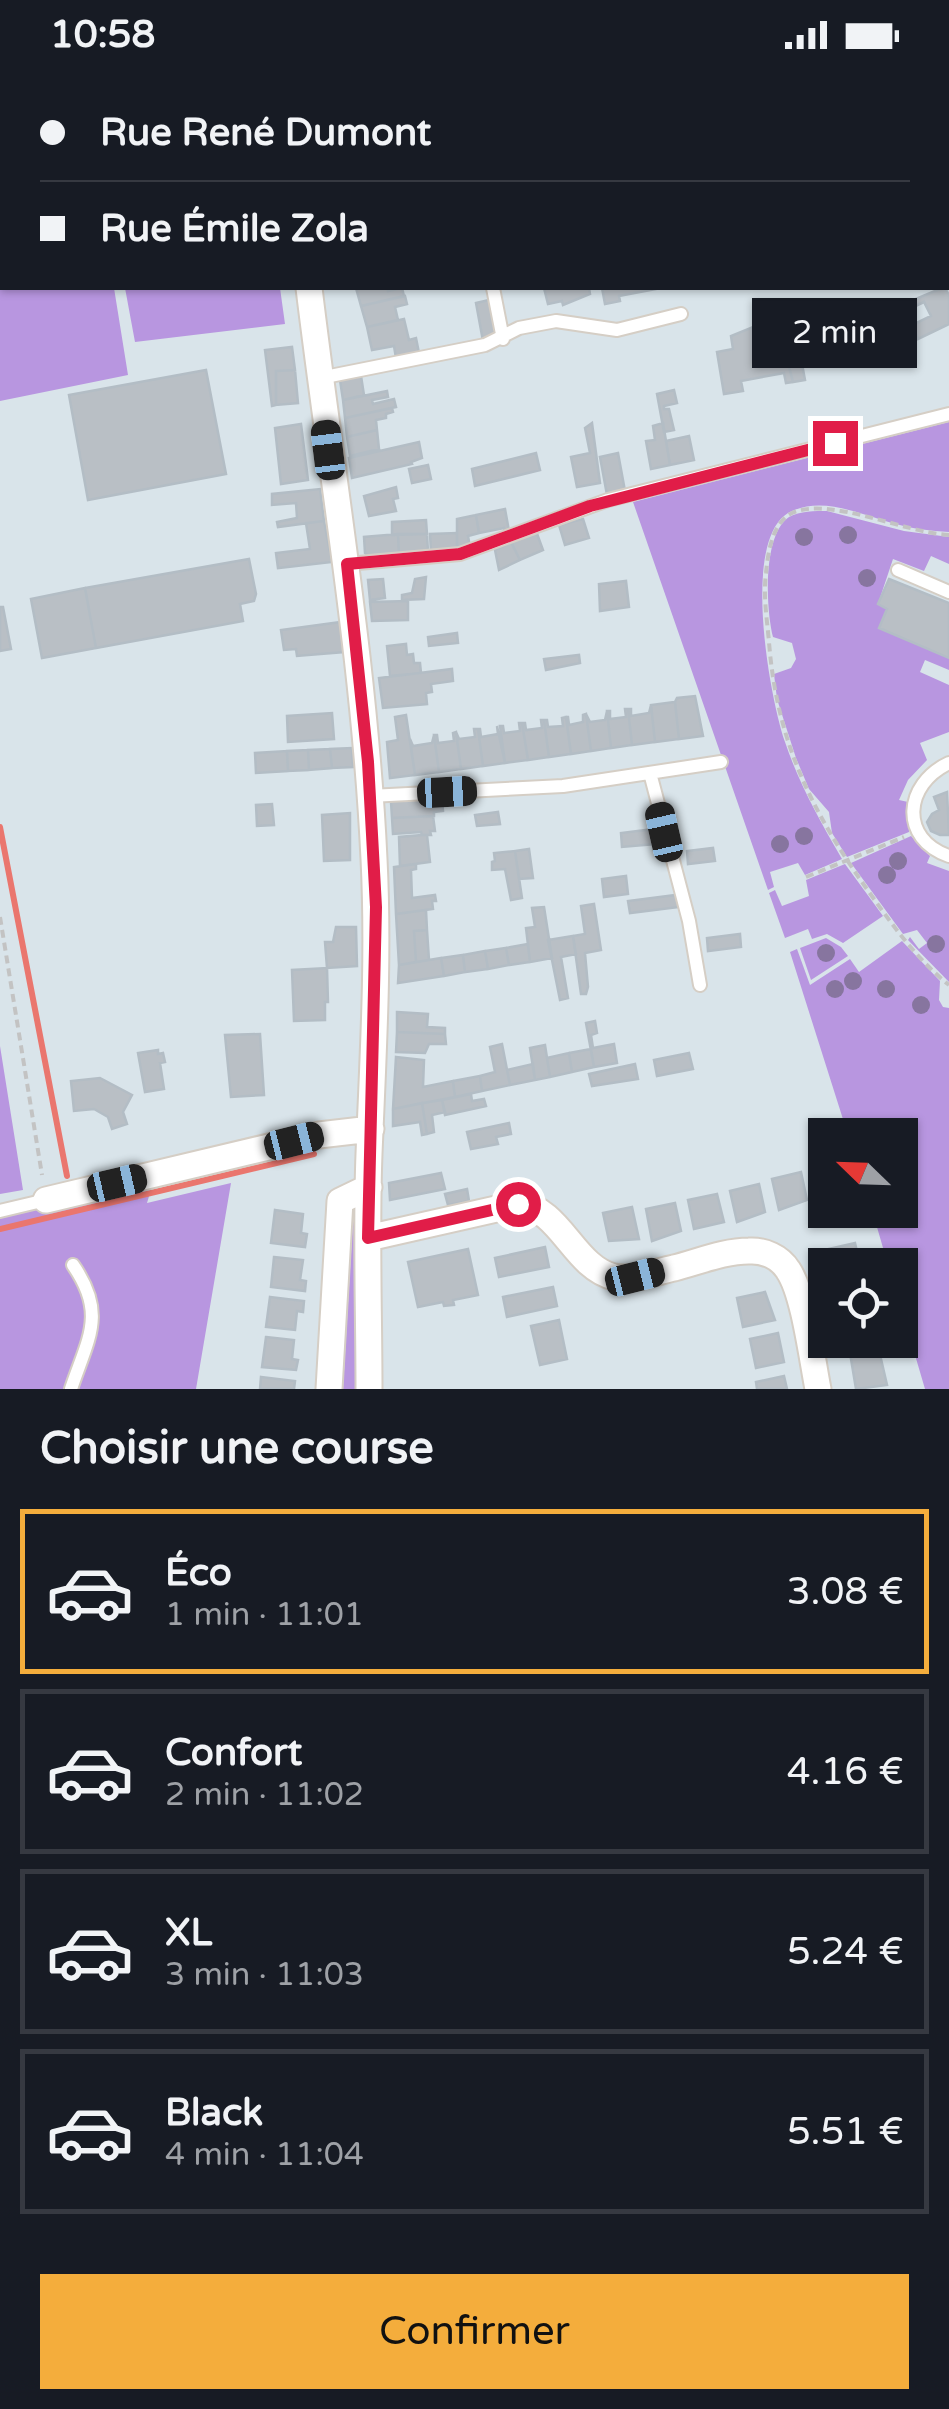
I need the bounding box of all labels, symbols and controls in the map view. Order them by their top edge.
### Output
text: 10:58 [50,12,155,58]
text: Rue René Dumont [100,110,431,156]
text: Rue Émile Zola [100,206,369,252]
callout: 2 min [752,298,918,368]
text: 2 min [792,314,877,352]
car [309,418,347,482]
route end [813,421,858,466]
car [416,775,478,809]
car [643,799,685,865]
north arrow [808,1118,918,1228]
map controls [808,1118,918,1358]
car [261,1119,327,1163]
car [84,1162,150,1204]
route start [496,1182,541,1227]
button: locate [808,1248,918,1358]
car [602,1255,668,1299]
text: Choisir une course [40,1422,434,1476]
icon: car [45,1547,135,1637]
text: Éco [165,1550,232,1596]
text: 3.08 € [787,1569,904,1615]
text: 1 min · 11:01 [165,1596,364,1634]
icon: car [45,1727,135,1817]
text: Confort [165,1730,302,1776]
text: 4.16 € [787,1749,904,1795]
text: 2 min · 11:02 [165,1776,364,1814]
icon: car [45,1907,135,1997]
text: XL [165,1910,212,1956]
text: 5.24 € [787,1929,904,1975]
text: 3 min · 11:03 [165,1956,364,1994]
icon: car [45,2087,135,2177]
text: Black [165,2090,263,2136]
text: 5.51 € [787,2109,904,2155]
text: 4 min · 11:04 [165,2136,364,2174]
button: Confirmer [40,2274,909,2389]

